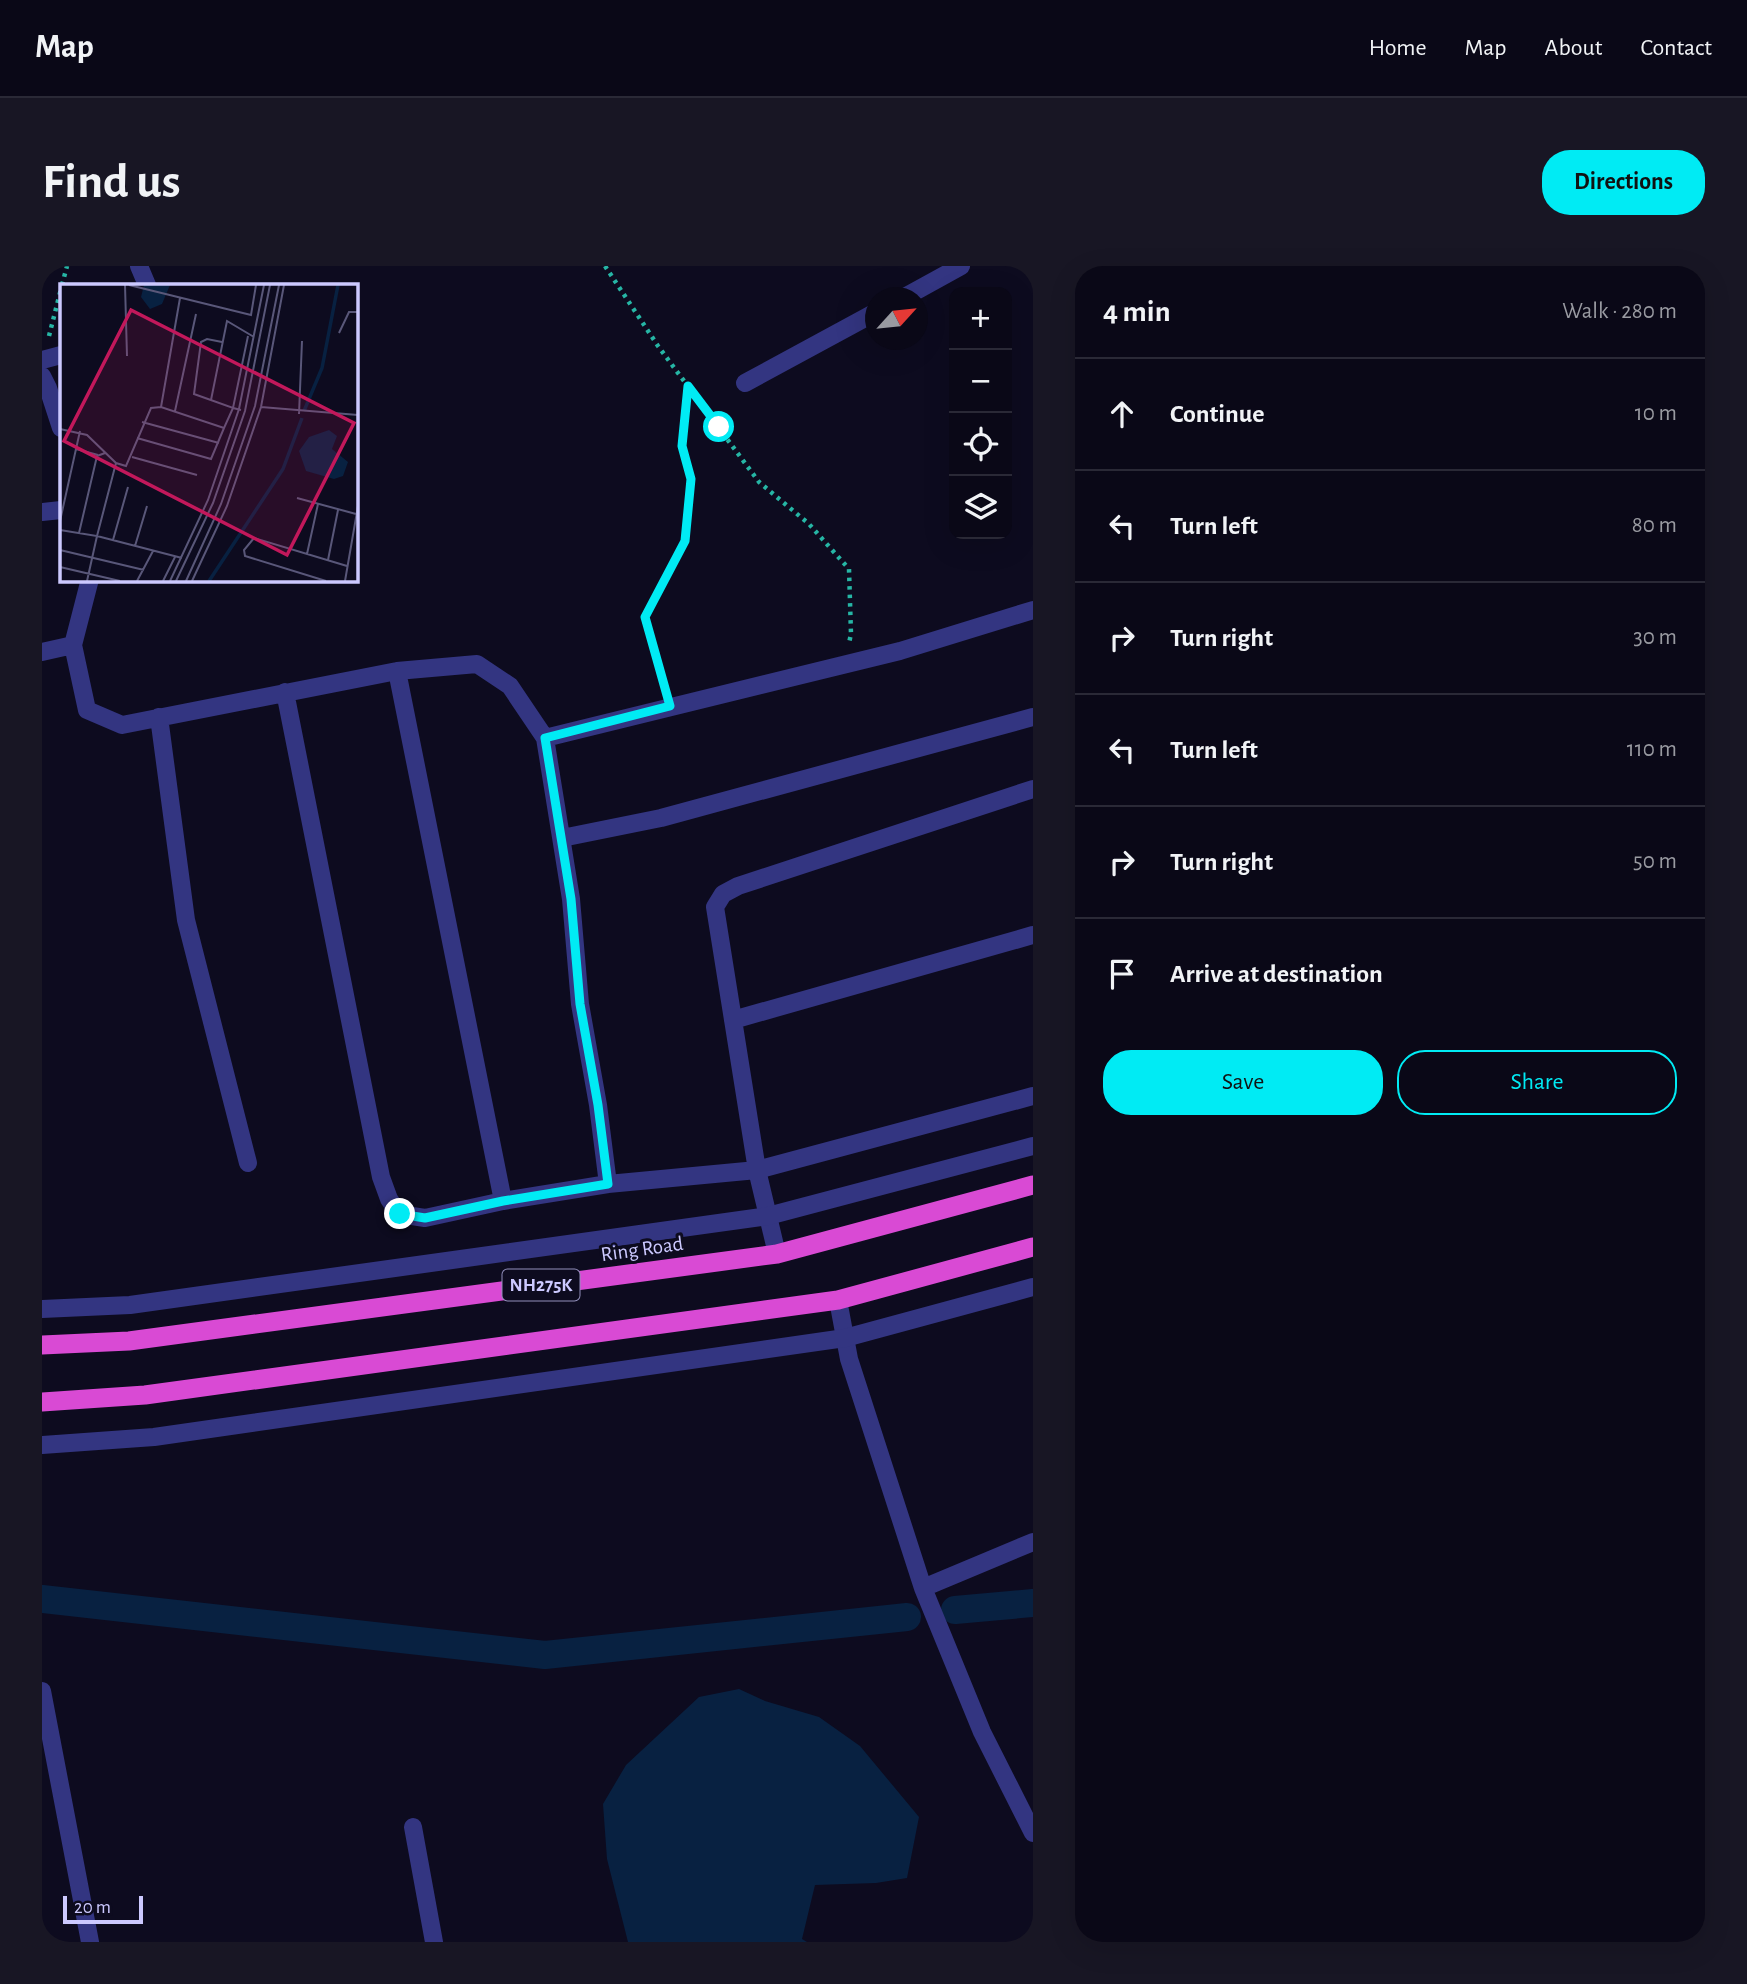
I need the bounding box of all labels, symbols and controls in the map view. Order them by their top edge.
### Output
text: Map [35,31,94,64]
text: Home [1369,36,1427,60]
text: Map [1465,36,1507,60]
text: About [1545,36,1602,60]
text: Contact [1640,36,1712,60]
button: Directions [1542,150,1705,215]
text: Find us [42,158,181,207]
inset map [60,284,357,581]
north arrow [865,287,928,350]
map controls [949,287,1012,539]
button: + [949,287,1012,350]
text: 4 min [1103,297,1171,327]
text: Walk · 280 m [1562,300,1677,323]
button: − [949,350,1012,413]
icon: ahead [1103,395,1141,433]
text: Continue [1170,401,1265,427]
text: 10 m [1635,402,1677,425]
route start [703,411,734,442]
button: locate [949,413,1012,476]
button: layers [949,476,1012,539]
icon: left [1103,507,1141,545]
text: Turn left [1170,513,1258,539]
text: 80 m [1632,514,1677,537]
icon: right [1103,619,1141,657]
text: Turn right [1170,625,1273,651]
text: 30 m [1633,626,1677,649]
icon: left [1103,731,1141,769]
text: Turn left [1170,737,1258,763]
text: 110 m [1627,738,1677,761]
icon: right [1103,843,1141,881]
text: Turn right [1170,849,1273,875]
text: 50 m [1633,850,1677,873]
icon: arrive [1103,955,1141,993]
text: Arrive at destination [1170,961,1383,987]
button: Save [1103,1050,1383,1115]
button: Share [1397,1050,1677,1115]
route end [384,1198,415,1229]
street label: Ring Road [599,1233,685,1265]
road number: NH275K [503,1270,580,1301]
scale bar [63,1893,144,1925]
text: 20 m [74,1898,111,1917]

